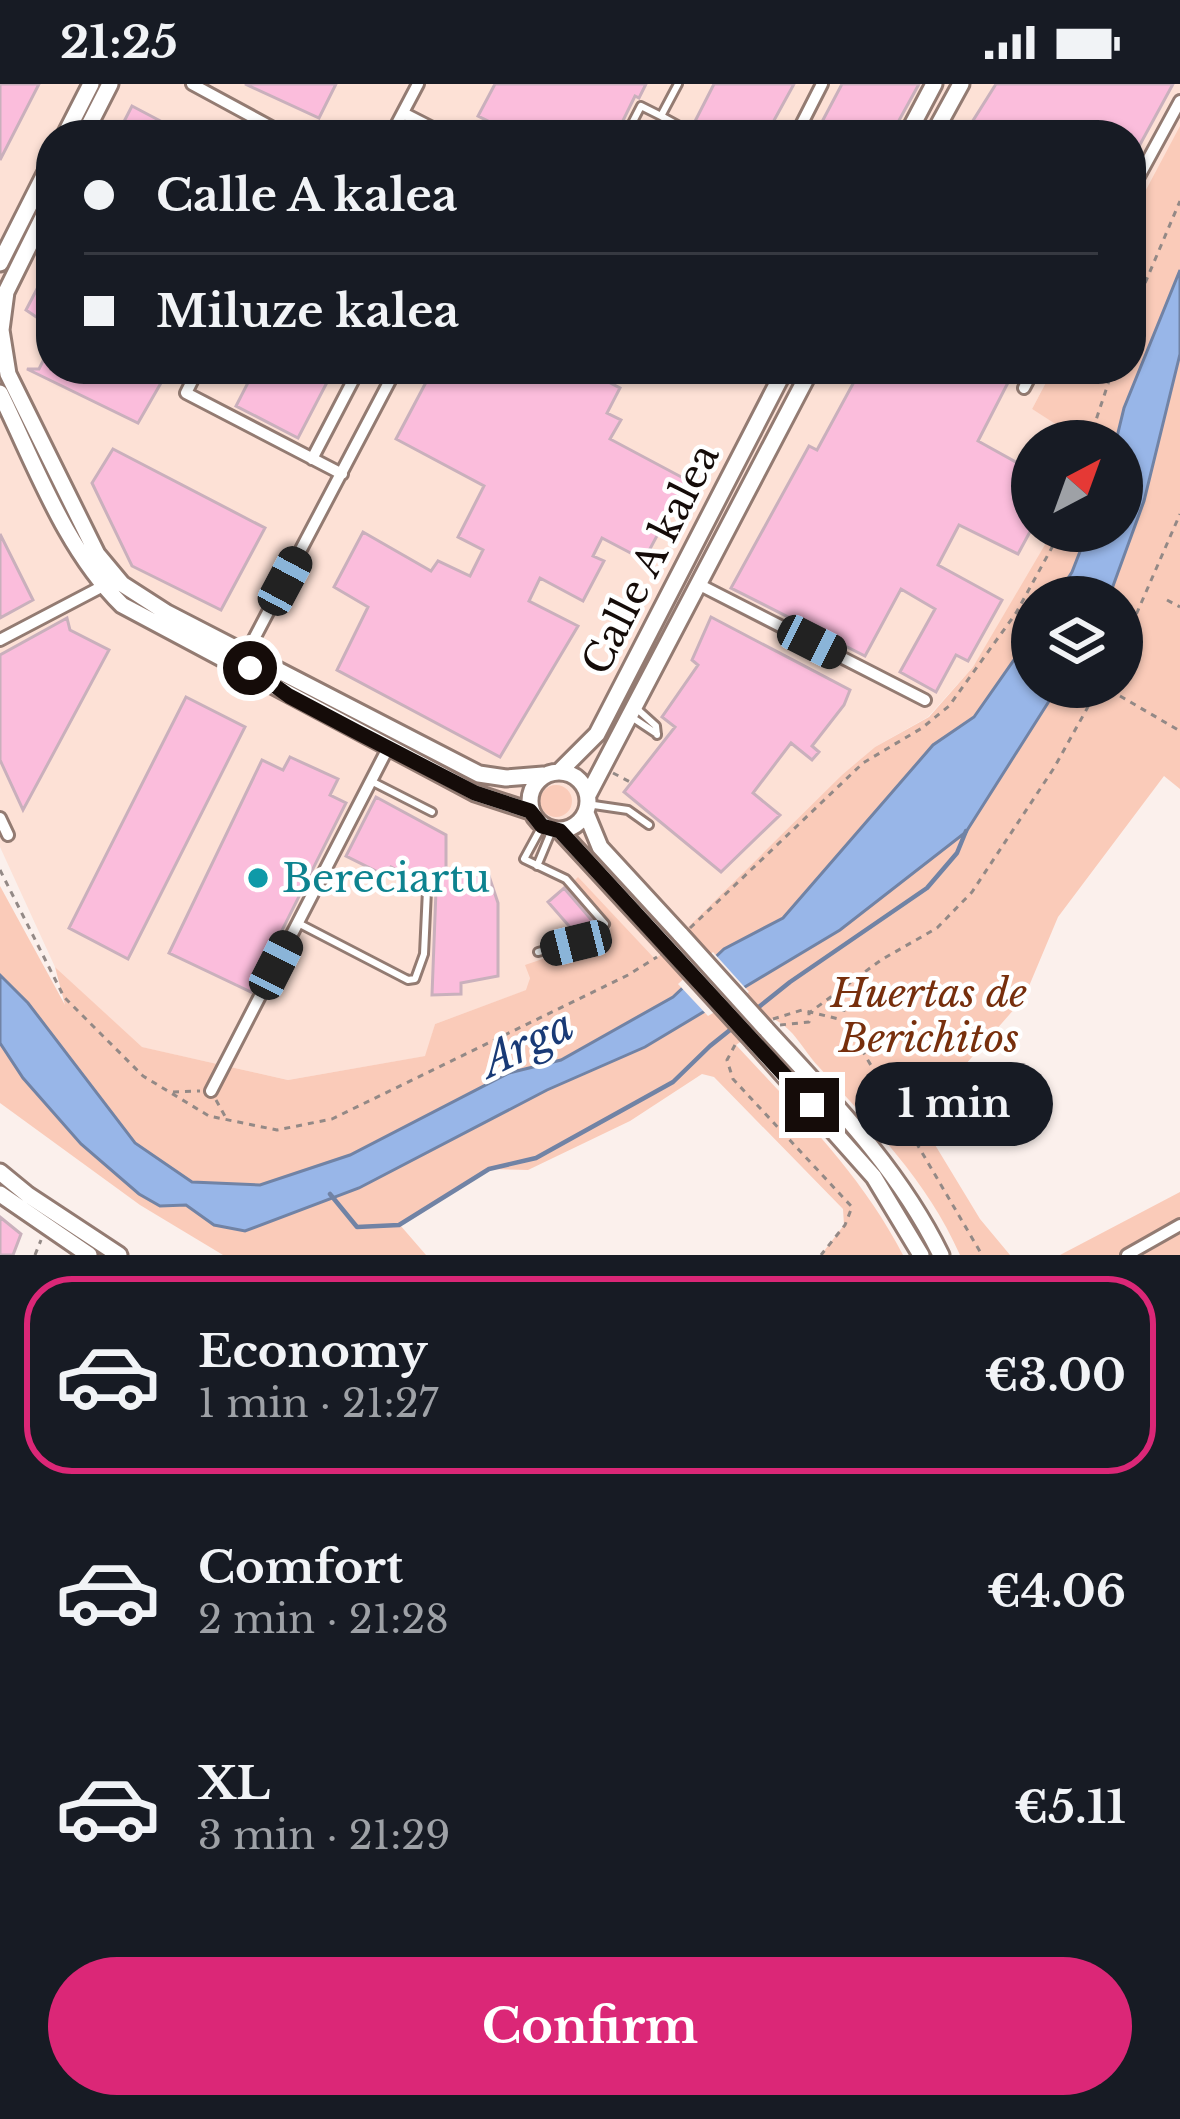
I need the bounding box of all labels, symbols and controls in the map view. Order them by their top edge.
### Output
text: 21:25 [60,14,178,70]
text: Calle A kalea [156,167,458,223]
text: Miluze kalea [156,283,459,339]
north arrow [1011,420,1143,552]
map controls [1011,420,1143,708]
street label: Calle A kalea [571,435,730,683]
car [252,541,318,621]
button: layers [1011,576,1143,708]
car [772,610,852,674]
route start [223,641,277,695]
place label: Bereciartu [282,854,490,903]
marker: Bereciartu [245,865,271,891]
car [537,917,615,969]
car [244,925,308,1005]
park label: Huertas de Berichitos [829,969,1027,1063]
water label: Arga [468,998,582,1090]
callout: 1 min [854,1063,1052,1147]
route end [785,1078,839,1132]
text: 1 min [898,1079,1010,1128]
icon: car [54,1321,162,1429]
text: Economy [198,1323,428,1379]
text: €3.00 [984,1347,1126,1403]
text: 1 min · 21:27 [198,1379,438,1428]
icon: car [54,1537,162,1645]
text: Comfort [198,1539,403,1595]
text: €4.06 [987,1563,1126,1619]
text: 2 min · 21:28 [198,1595,449,1644]
icon: car [54,1753,162,1861]
text: XL [198,1755,270,1811]
text: €5.11 [1014,1779,1126,1835]
text: 3 min · 21:29 [198,1811,450,1860]
button: Confirm [48,1957,1132,2095]

